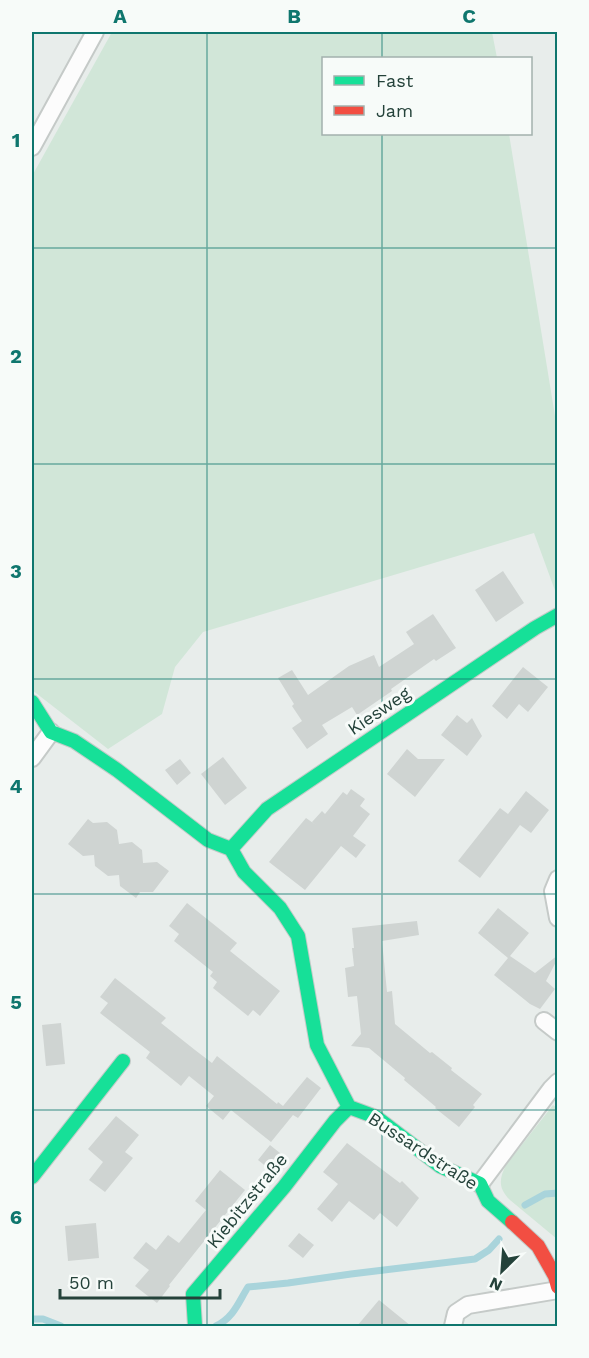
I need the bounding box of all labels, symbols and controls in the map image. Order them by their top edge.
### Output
text: A [113,4,127,28]
text: B [287,4,301,28]
text: C [462,4,476,28]
legend [322,57,532,135]
text: Fast [376,70,414,91]
text: Jam [376,100,413,121]
text: 1 [12,128,20,152]
text: 2 [10,344,22,368]
text: 3 [10,559,22,583]
street label: Kiesweg [344,682,414,739]
text: 4 [10,774,23,798]
text: 5 [10,990,22,1014]
street label: Bussardstraße [365,1107,482,1194]
street label: Kiebitzstraße [202,1149,291,1252]
text: 6 [10,1205,22,1229]
north arrow [472,1241,532,1301]
scale bar [60,1262,220,1300]
text: 50 m [69,1272,114,1293]
text: N [486,1273,505,1295]

